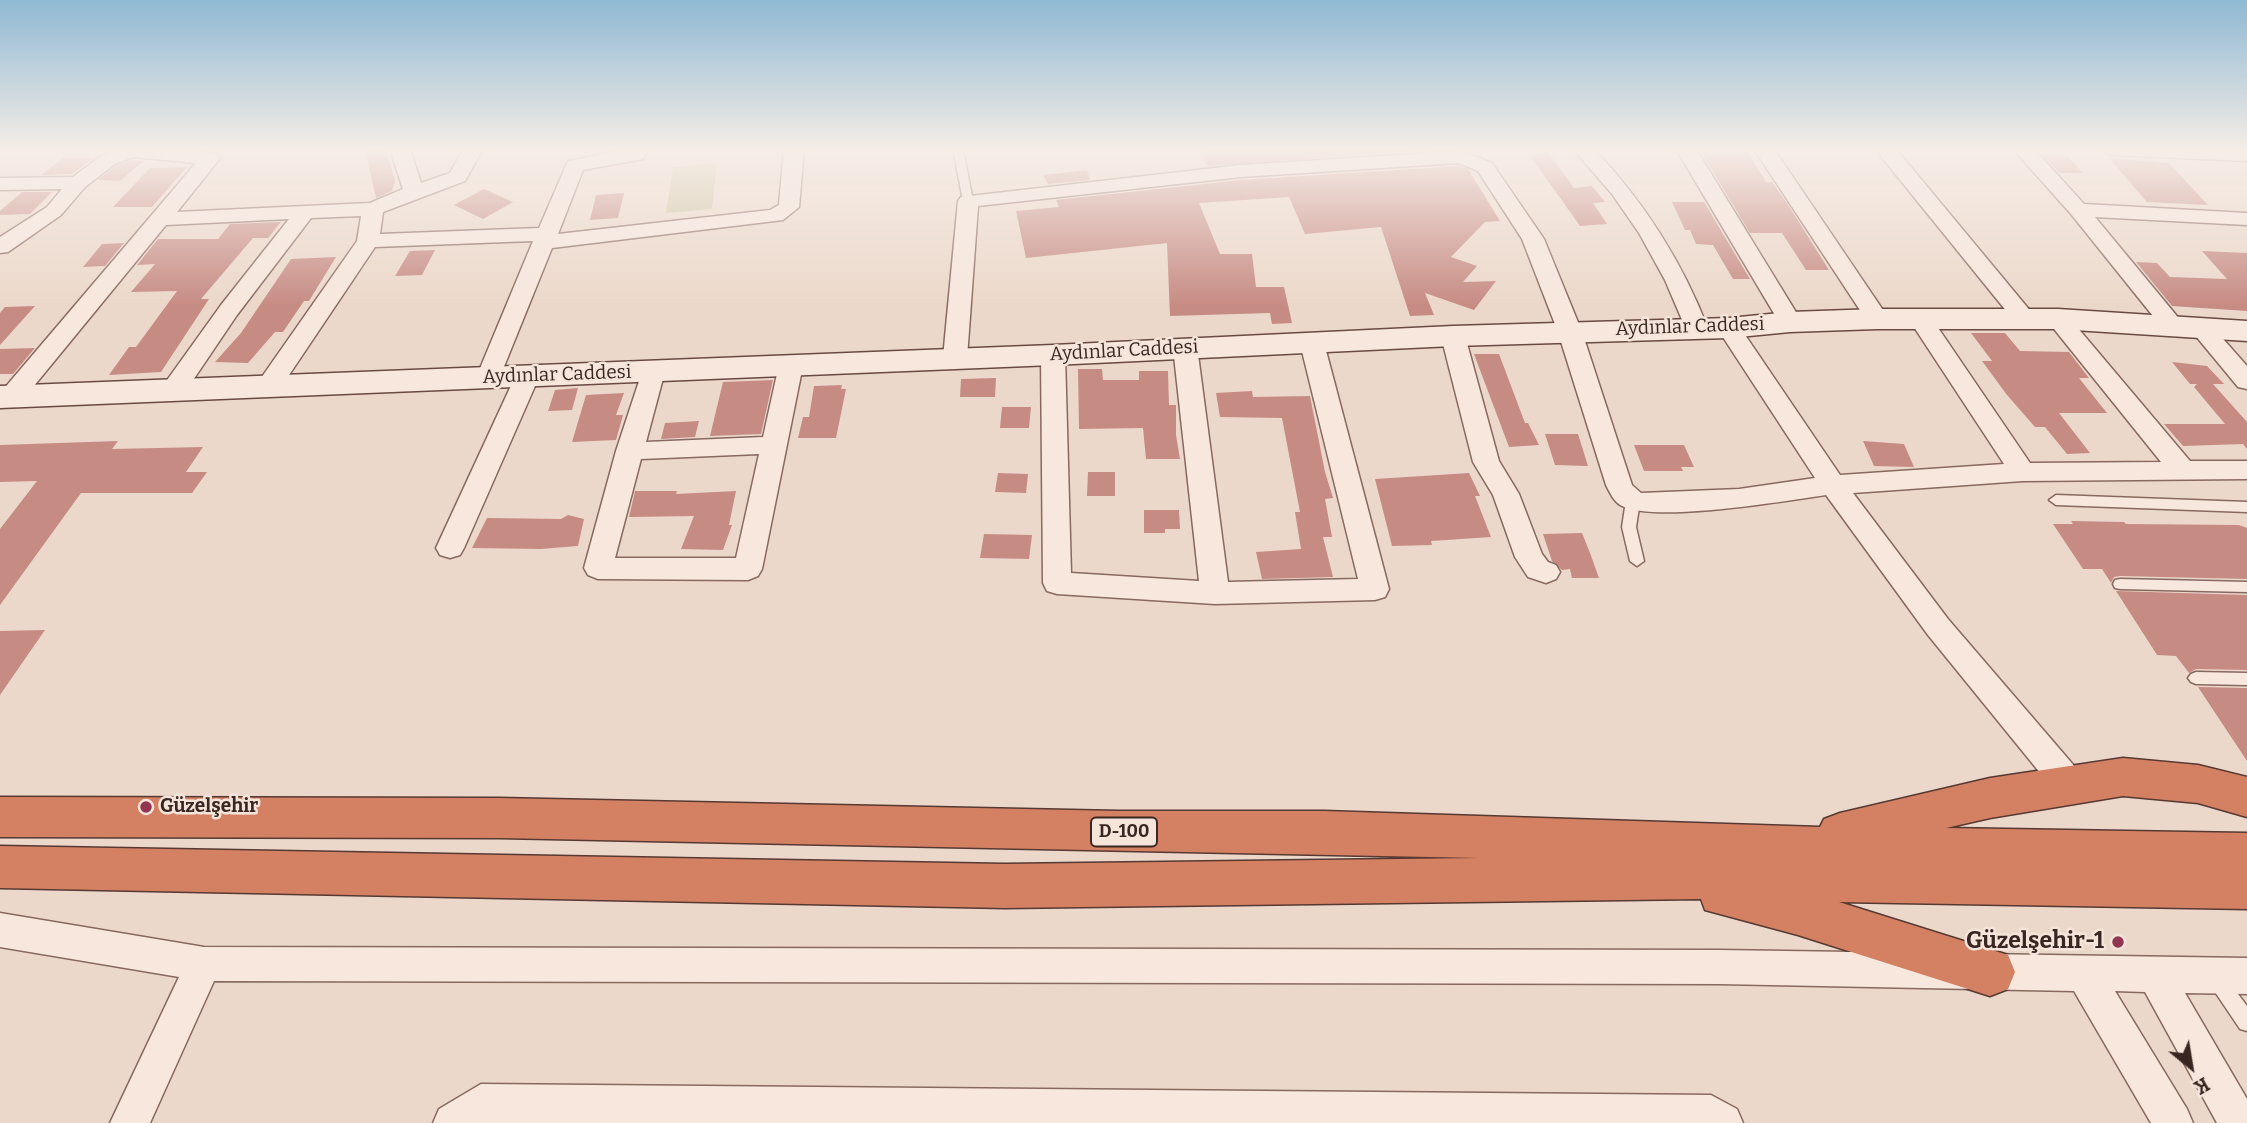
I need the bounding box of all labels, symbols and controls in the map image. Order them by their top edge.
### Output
street label: Aydınlar Caddesi [1615,313,1765,341]
street label: Aydınlar Caddesi [1049,336,1199,366]
street label: Aydınlar Caddesi [482,361,632,389]
place label: Güzelşehir [160,796,258,818]
marker: Güzelşehir [138,799,154,815]
road number: D-100 [1091,818,1157,846]
place label: Güzelşehir-1 [1966,928,2104,956]
marker: Güzelşehir-1 [2110,934,2126,950]
north arrow [2156,1032,2226,1102]
text: K [2190,1072,2213,1099]

